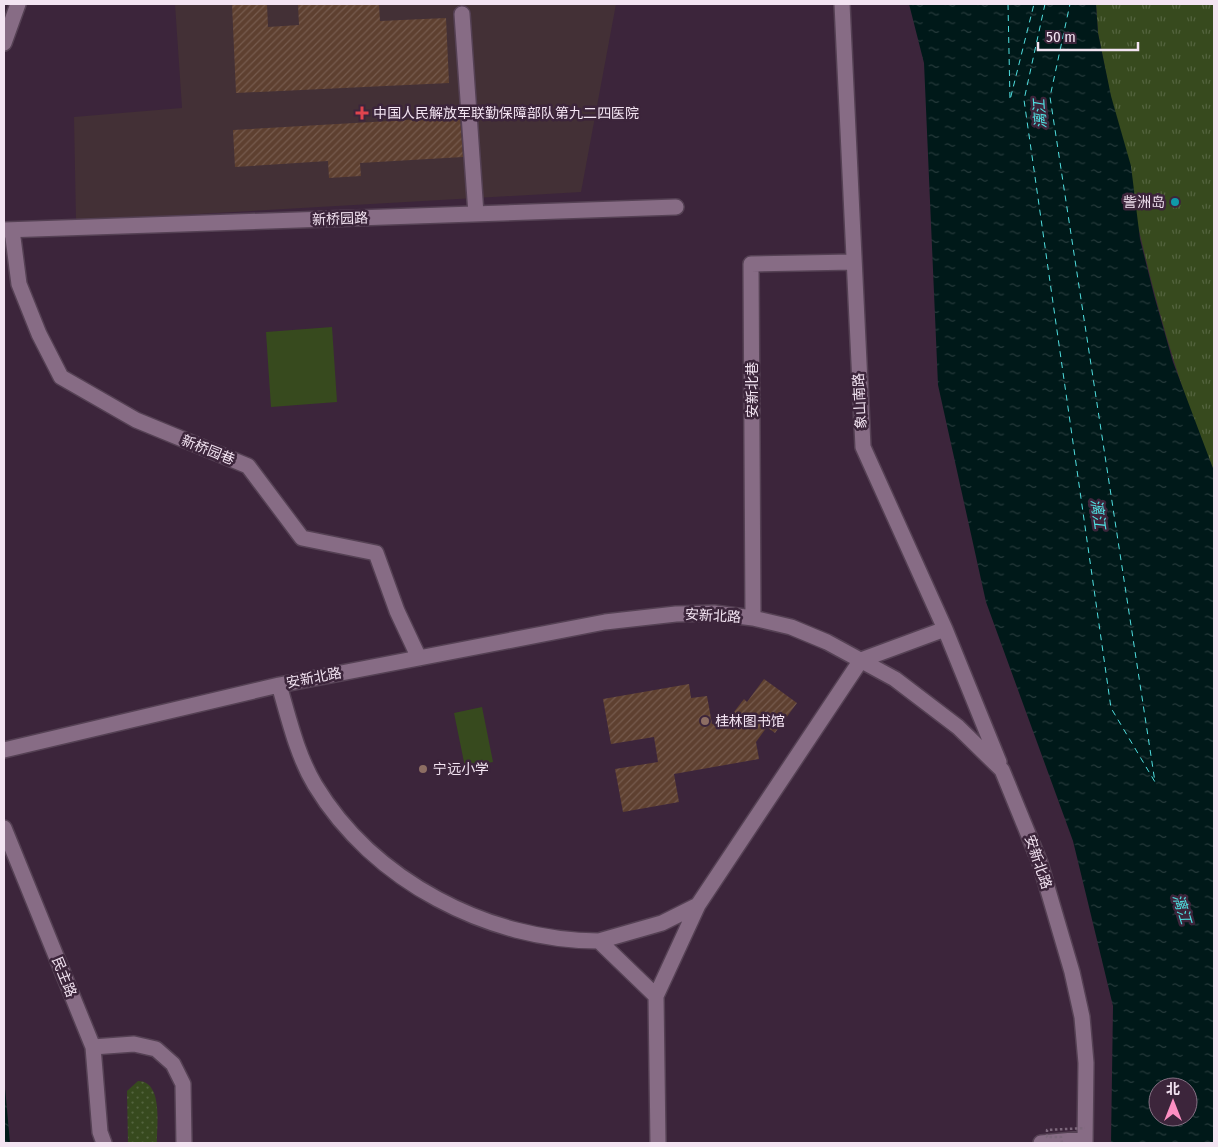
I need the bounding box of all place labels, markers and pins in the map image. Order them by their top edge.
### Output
place label: 中国人民解放军联勤保障部队第九二四医院 [373,105,639,122]
marker: 中国人民解放军联勤保障部队第九二四医院 [355,106,369,120]
place label: 訾洲岛 [1123,194,1165,211]
marker: 訾洲岛 [1169,196,1181,208]
place label: 桂林图书馆 [715,713,785,730]
marker: 桂林图书馆 [699,715,711,727]
place label: 宁远小学 [433,761,489,778]
marker: 宁远小学 [417,763,429,775]

